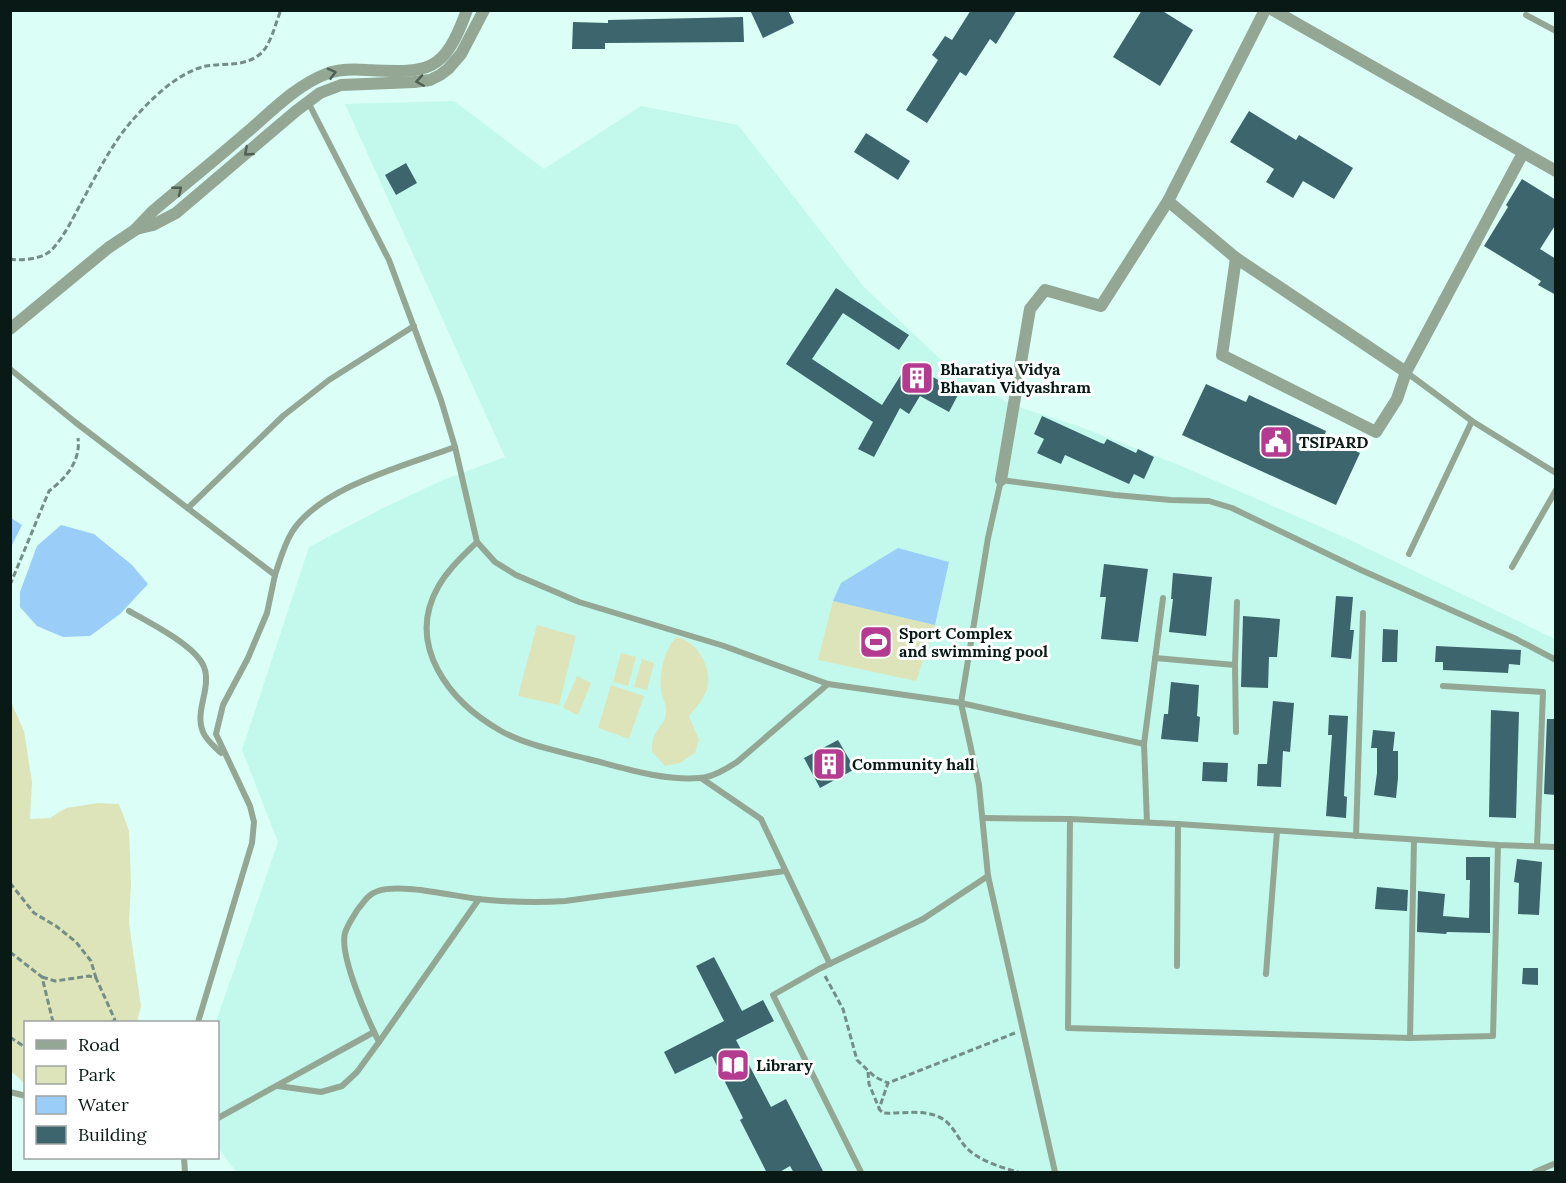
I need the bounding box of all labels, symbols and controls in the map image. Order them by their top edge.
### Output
one-way arrow [326,68,337,80]
one-way arrow [415,74,425,86]
one-way arrow [244,145,255,156]
one-way arrow [171,186,182,197]
place label: Bharatiya Vidya Bhavan Vidyashram [940,359,1091,397]
building icon: Bharatiya Vidya Bhavan Vidyashram [899,360,935,396]
public building icon: TSIPARD [1258,424,1294,460]
place label: TSIPARD [1299,432,1368,452]
place label: Sport Complex and swimming pool [899,623,1048,661]
sports icon: Sport Complex and swimming pool [858,624,894,660]
building icon: Community hall [811,746,847,782]
place label: Community hall [852,754,975,774]
legend [24,1021,219,1159]
text: Road [78,1033,120,1056]
library icon: Library [715,1047,751,1083]
place label: Library [756,1055,813,1075]
text: Park [78,1063,116,1086]
text: Water [78,1093,129,1116]
text: Building [78,1123,148,1146]

